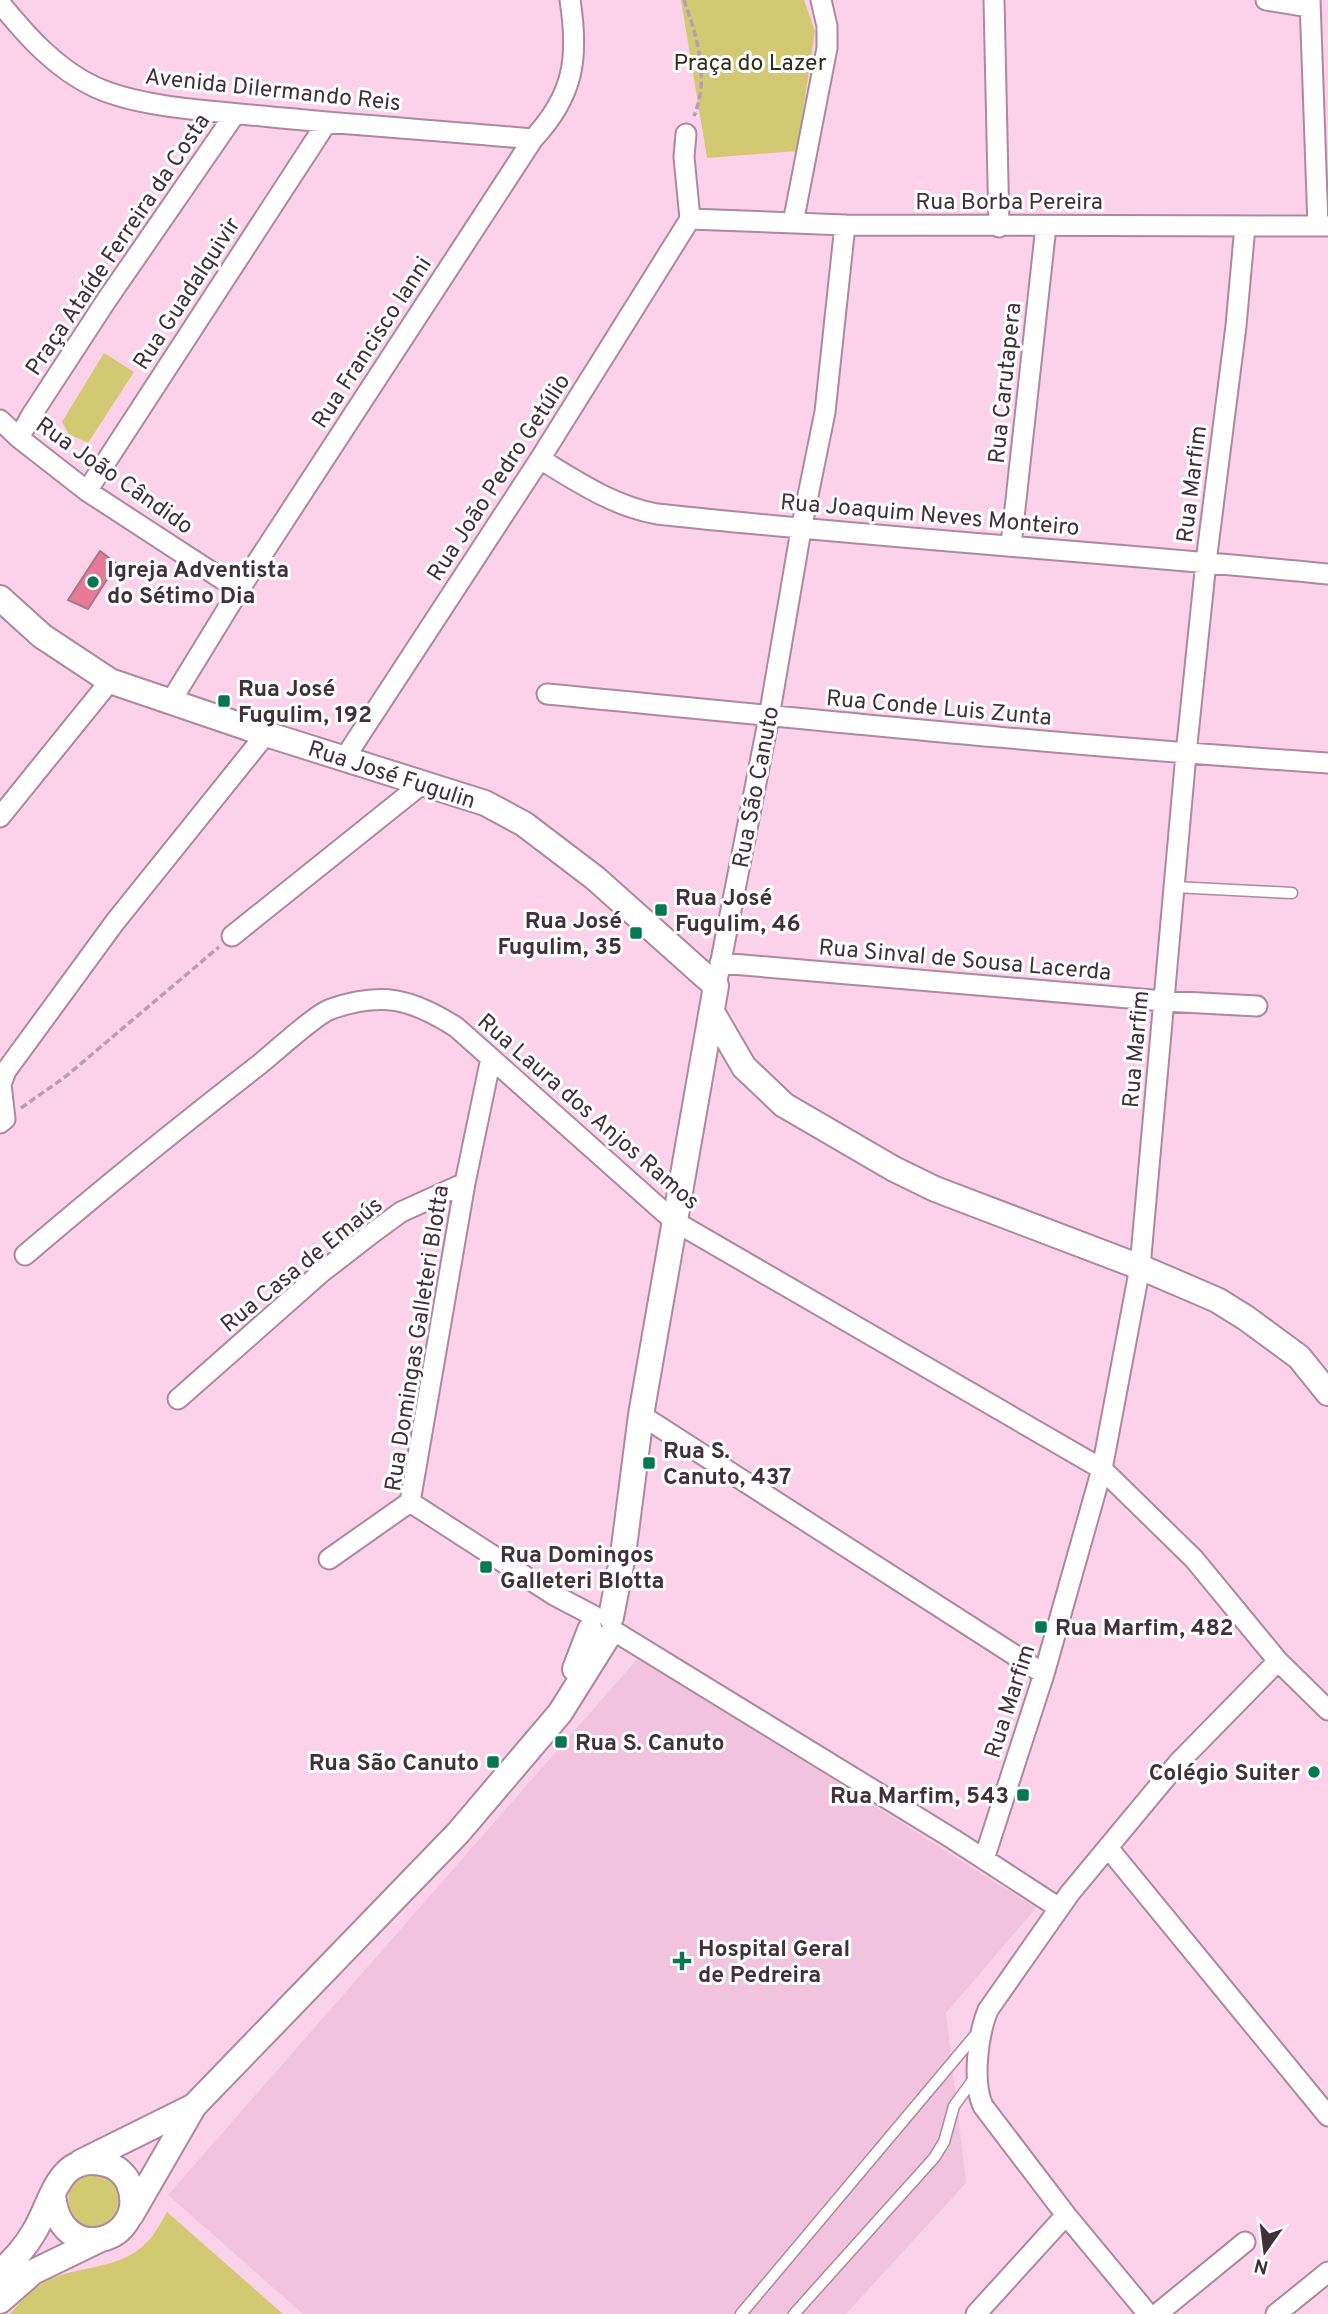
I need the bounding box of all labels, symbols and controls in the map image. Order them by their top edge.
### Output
park label: Praça do Lazer [673,50,827,79]
street label: Avenida Dilermando Reis [143,64,402,119]
street label: Praça Ataíde Ferreira da Costa [20,109,218,382]
street label: Rua Borba Pereira [915,189,1103,218]
street label: Rua Guadalquivir [128,212,248,376]
street label: Rua Francisco Ianni [307,252,439,435]
street label: Rua Carutapera [984,301,1029,465]
street label: Rua João Pedro Getúlio [422,369,578,588]
street label: Rua João Cândido [29,412,198,542]
street label: Rua Marfim [1172,424,1215,545]
street label: Rua Joaquim Neves Monteiro [779,489,1081,544]
place label: Igreja Adventista do Sétimo Dia [107,557,289,612]
marker: Igreja Adventista do Sétimo Dia [85,574,101,590]
place label: Rua José Fugulim, 192 [238,676,372,731]
street label: Rua Conde Luis Zunta [825,685,1053,734]
marker: Rua José Fugulim, 192 [216,693,232,709]
street label: Rua São Canuto [728,704,787,871]
street label: Rua José Fugulin [304,736,479,817]
place label: Rua José Fugulim, 46 [675,885,801,940]
marker: Rua José Fugulim, 46 [653,902,669,918]
place label: Rua José Fugulim, 35 [498,908,622,963]
marker: Rua José Fugulim, 35 [628,925,644,941]
street label: Rua Sinval de Sousa Lacerda [817,934,1112,989]
street label: Rua Marfim [1118,989,1157,1109]
street label: Rua Laura dos Anjos Ramos [470,1008,704,1217]
street label: Rua Domingas Galleteri Blotta [380,1183,457,1494]
street label: Rua Casa de Emaús [216,1192,390,1340]
place label: Rua S. Canuto, 437 [663,1438,791,1493]
marker: Rua S. Canuto, 437 [641,1455,657,1471]
place label: Rua Domingos Galleteri Blotta [500,1542,664,1597]
marker: Rua Domingos Galleteri Blotta [478,1559,494,1575]
place label: Rua Marfim, 482 [1055,1615,1234,1644]
marker: Rua Marfim, 482 [1033,1619,1049,1635]
street label: Rua Marfim [979,1641,1043,1762]
place label: Rua S. Canuto [575,1730,724,1759]
marker: Rua S. Canuto [553,1734,569,1750]
place label: Rua São Canuto [309,1750,479,1779]
marker: Rua São Canuto [485,1754,501,1770]
place label: Colégio Suiter [1149,1760,1300,1789]
marker: Colégio Suiter [1306,1764,1322,1780]
place label: Rua Marfim, 543 [830,1783,1009,1812]
marker: Rua Marfim, 543 [1015,1787,1031,1803]
place label: Hospital Geral de Pedreira [698,1936,850,1991]
marker: Hospital Geral de Pedreira [672,1951,692,1971]
north arrow [1230,2216,1300,2286]
text: N [1252,2252,1271,2279]

